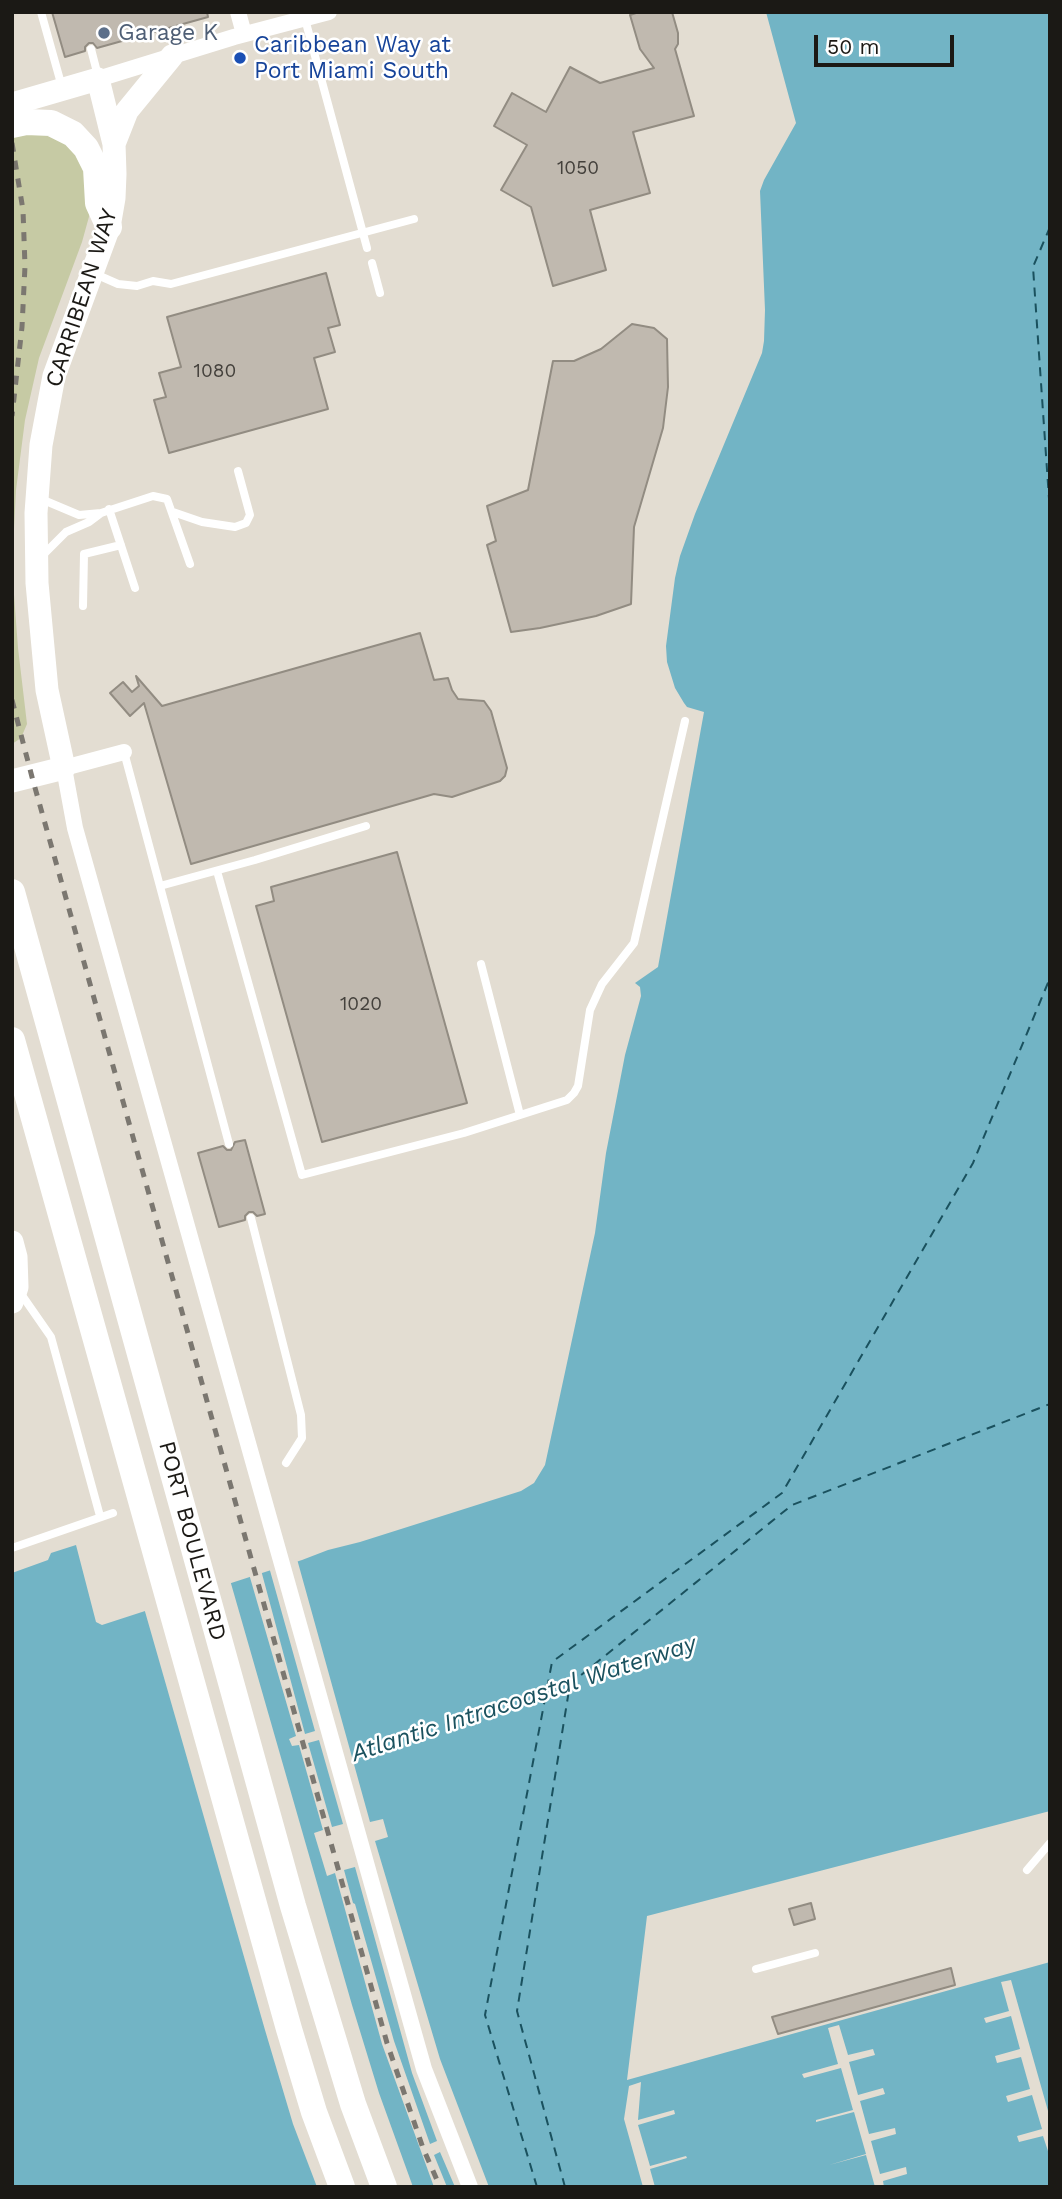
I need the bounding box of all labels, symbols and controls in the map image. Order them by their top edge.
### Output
place label: Garage K [118,19,218,47]
scale bar [817,21,957,65]
marker: Garage K [96,25,112,41]
place label: Caribbean Way at Port Miami South [254,31,451,85]
text: 50 m [827,34,879,59]
marker: Caribbean Way at Port Miami South [232,50,248,66]
house number: 1050 [557,157,599,179]
street label: CARRIBEAN WAY [40,205,124,391]
house number: 1080 [194,360,236,382]
house number: 1020 [340,993,382,1015]
street label: PORT BOULEVARD [152,1438,232,1644]
water label: Atlantic Intracoastal Waterway [348,1630,700,1768]

